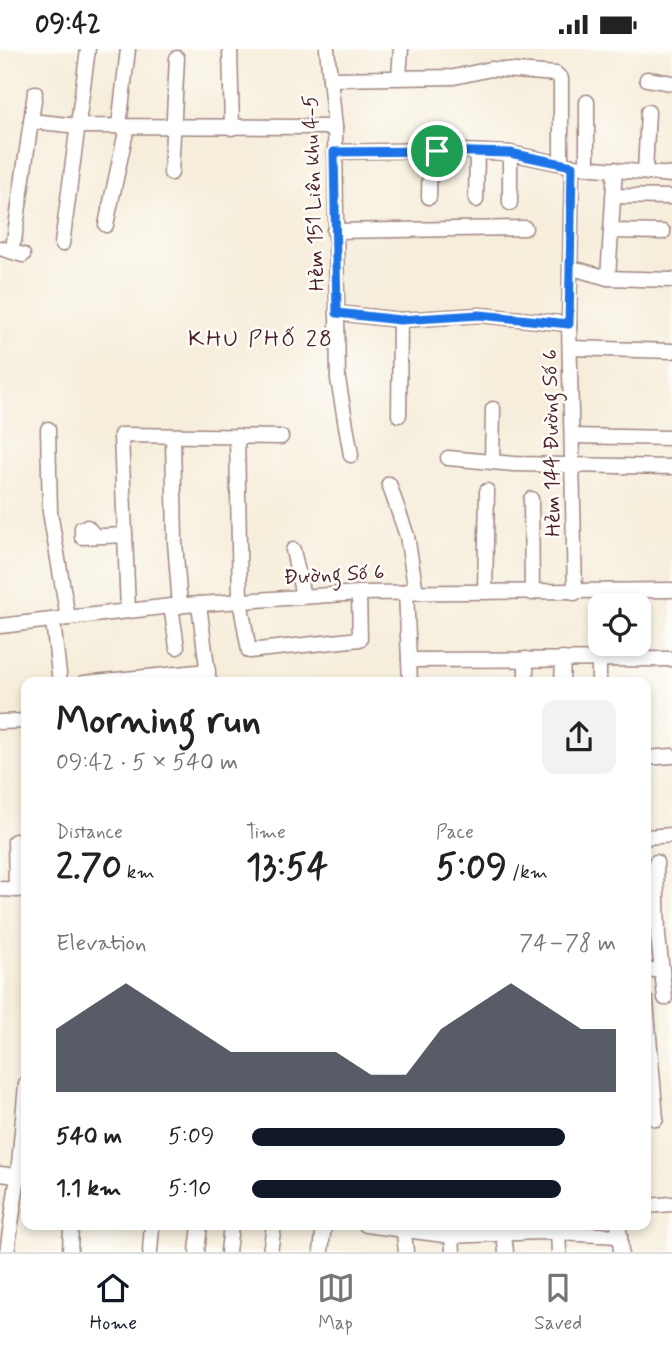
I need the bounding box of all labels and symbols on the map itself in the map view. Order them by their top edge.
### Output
street label: Hẻm 151 Liên khu 4-5 [297,94,331,292]
pin [407,121,467,181]
district label: KHU PHỐ 28 [188,325,334,355]
street label: Hẻm 144 Đường Số 6 [536,349,570,537]
street label: Đường Số 6 [283,558,385,594]

